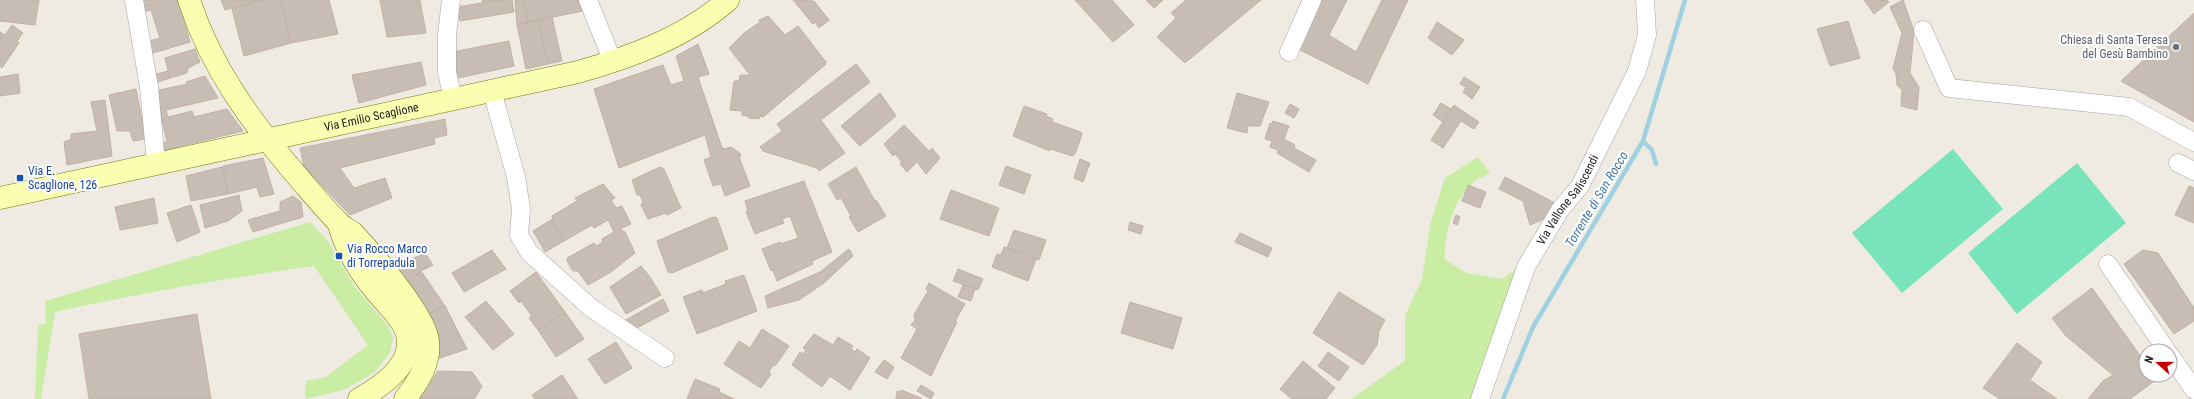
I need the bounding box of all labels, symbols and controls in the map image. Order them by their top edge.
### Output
place label: Chiesa di Santa Teresa del Gesù Bambino [2060,33,2168,61]
marker: Chiesa di Santa Teresa del Gesù Bambino [2171,42,2181,52]
street label: Via Emilio Scaglione [323,100,420,134]
water label: Torrente di San Rocco [1562,149,1631,250]
street label: Via Vallone Saliscendi [1534,152,1601,248]
place label: Via E. Scaglione, 126 [28,164,97,192]
marker: Via E. Scaglione, 126 [15,173,25,183]
place label: Via Rocco Marco di Torrepadula [347,242,427,270]
marker: Via Rocco Marco di Torrepadula [334,251,344,261]
north arrow [2138,343,2178,383]
text: N [2142,354,2156,365]

